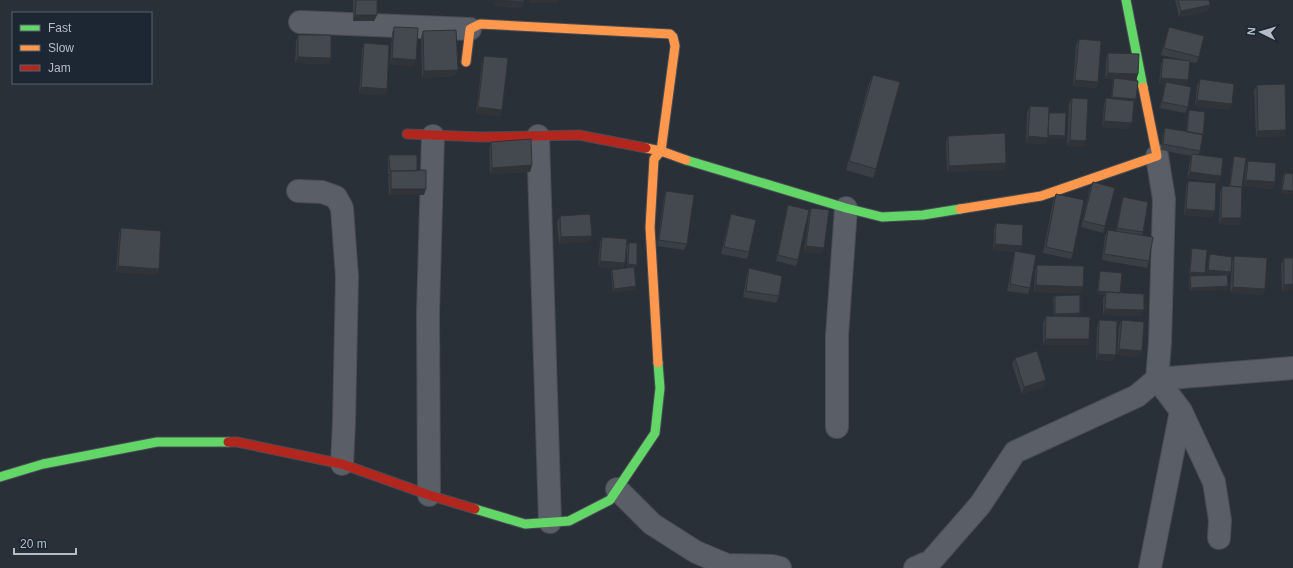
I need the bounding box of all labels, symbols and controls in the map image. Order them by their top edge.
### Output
legend [12,12,152,84]
north arrow [1241,12,1281,52]
text: Fast [48,21,72,35]
text: N [1245,27,1257,36]
text: Slow [48,41,74,55]
text: Jam [48,61,71,75]
scale bar [14,530,76,556]
text: 20 m [20,537,47,551]

